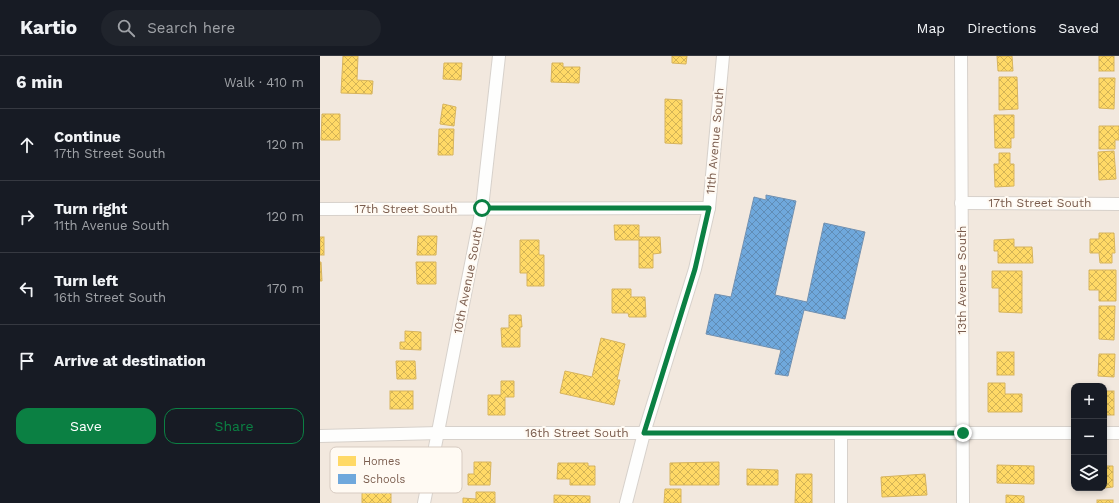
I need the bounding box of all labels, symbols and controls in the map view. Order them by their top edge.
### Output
search box [101,10,381,46]
text: Kartio [20,16,77,39]
icon: search [115,17,137,39]
text: Search here [147,19,235,37]
text: Map [917,20,945,36]
text: Directions [967,20,1036,36]
text: Saved [1058,20,1099,36]
text: 6 min [16,72,63,92]
text: Walk · 410 m [224,75,304,90]
street label: 11th Avenue South [703,87,727,195]
text: Continue [54,128,121,146]
icon: ahead [16,134,38,156]
text: 120 m [266,137,304,152]
text: 17th Street South [54,146,166,161]
street label: 17th Street South [989,196,1091,210]
route start [473,199,491,217]
text: Turn right [54,200,127,218]
street label: 17th Street South [355,202,457,216]
icon: right [16,206,38,228]
text: 120 m [266,209,304,224]
text: 11th Avenue South [54,218,170,233]
street label: 10th Avenue South [451,225,485,335]
street label: 13th Avenue South [955,225,969,335]
text: Turn left [54,272,118,290]
icon: left [16,278,38,300]
text: 170 m [267,281,304,296]
text: 16th Street South [54,290,166,305]
icon: arrive [16,350,38,372]
text: Arrive at destination [54,352,206,370]
map controls [1071,383,1107,491]
button: + [1071,383,1107,419]
button: Save [16,408,156,444]
button: Share [164,408,304,444]
button: − [1071,419,1107,455]
route end [954,424,972,442]
street label: 16th Street South [525,426,629,440]
legend [330,447,462,493]
text: Homes [363,455,400,468]
button: layers [1071,455,1107,491]
text: Schools [363,473,406,486]

